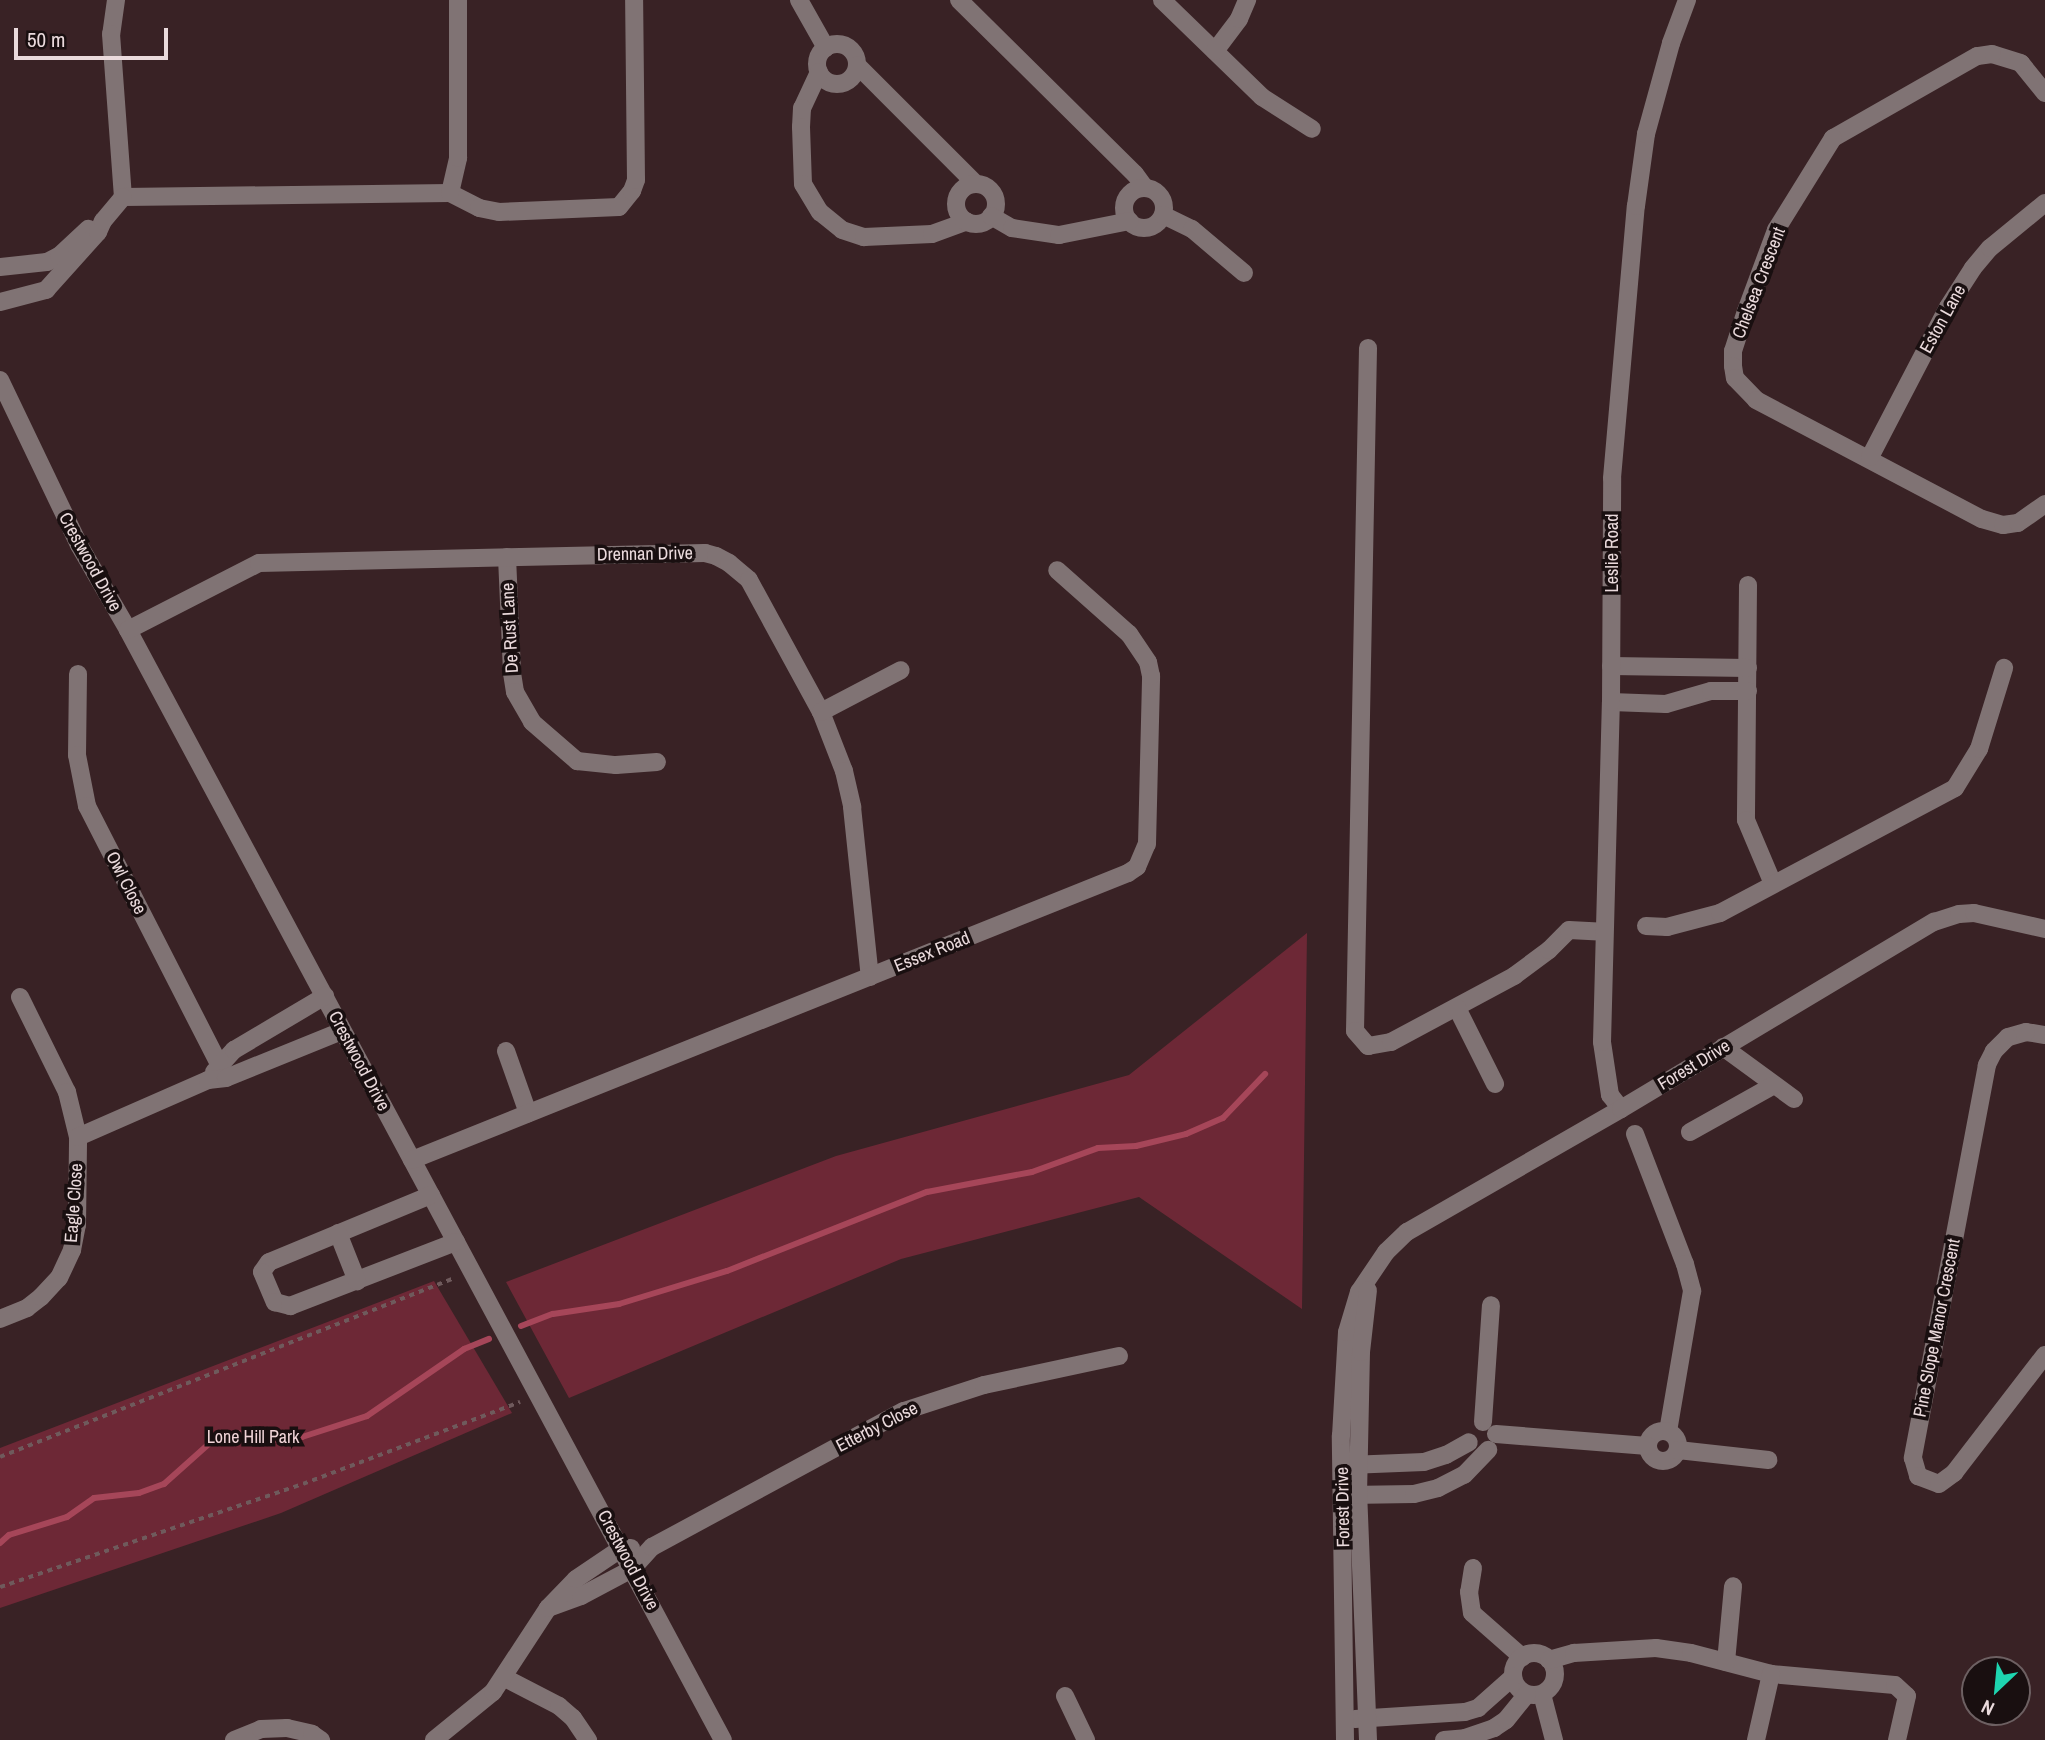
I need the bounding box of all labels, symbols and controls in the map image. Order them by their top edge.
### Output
scale bar [18,14,172,58]
text: 50 m [27,25,65,54]
street label: Chelsea Crescent [1728,224,1790,342]
street label: Eston Lane [1915,281,1971,357]
street label: Crestwood Drive [54,509,126,615]
street label: Leslie Road [1601,514,1623,592]
street label: Drennan Drive [597,542,693,566]
street label: De Rust Lane [497,582,523,674]
street label: Owl Close [101,848,151,918]
street label: Essex Road [891,927,973,977]
street label: Crestwood Drive [324,1007,394,1115]
street label: Forest Drive [1654,1035,1734,1095]
street label: Eagle Close [60,1163,88,1243]
street label: Pine Slope Manor Crescent [1909,1237,1965,1419]
street label: Etterby Close [833,1397,921,1457]
park label: Lone Hill Park [207,1426,299,1448]
street label: Forest Drive [1331,1467,1355,1547]
street label: Crestwood Drive [593,1506,663,1614]
north arrow [1961,1656,2031,1726]
text: N [1977,1694,1998,1722]

